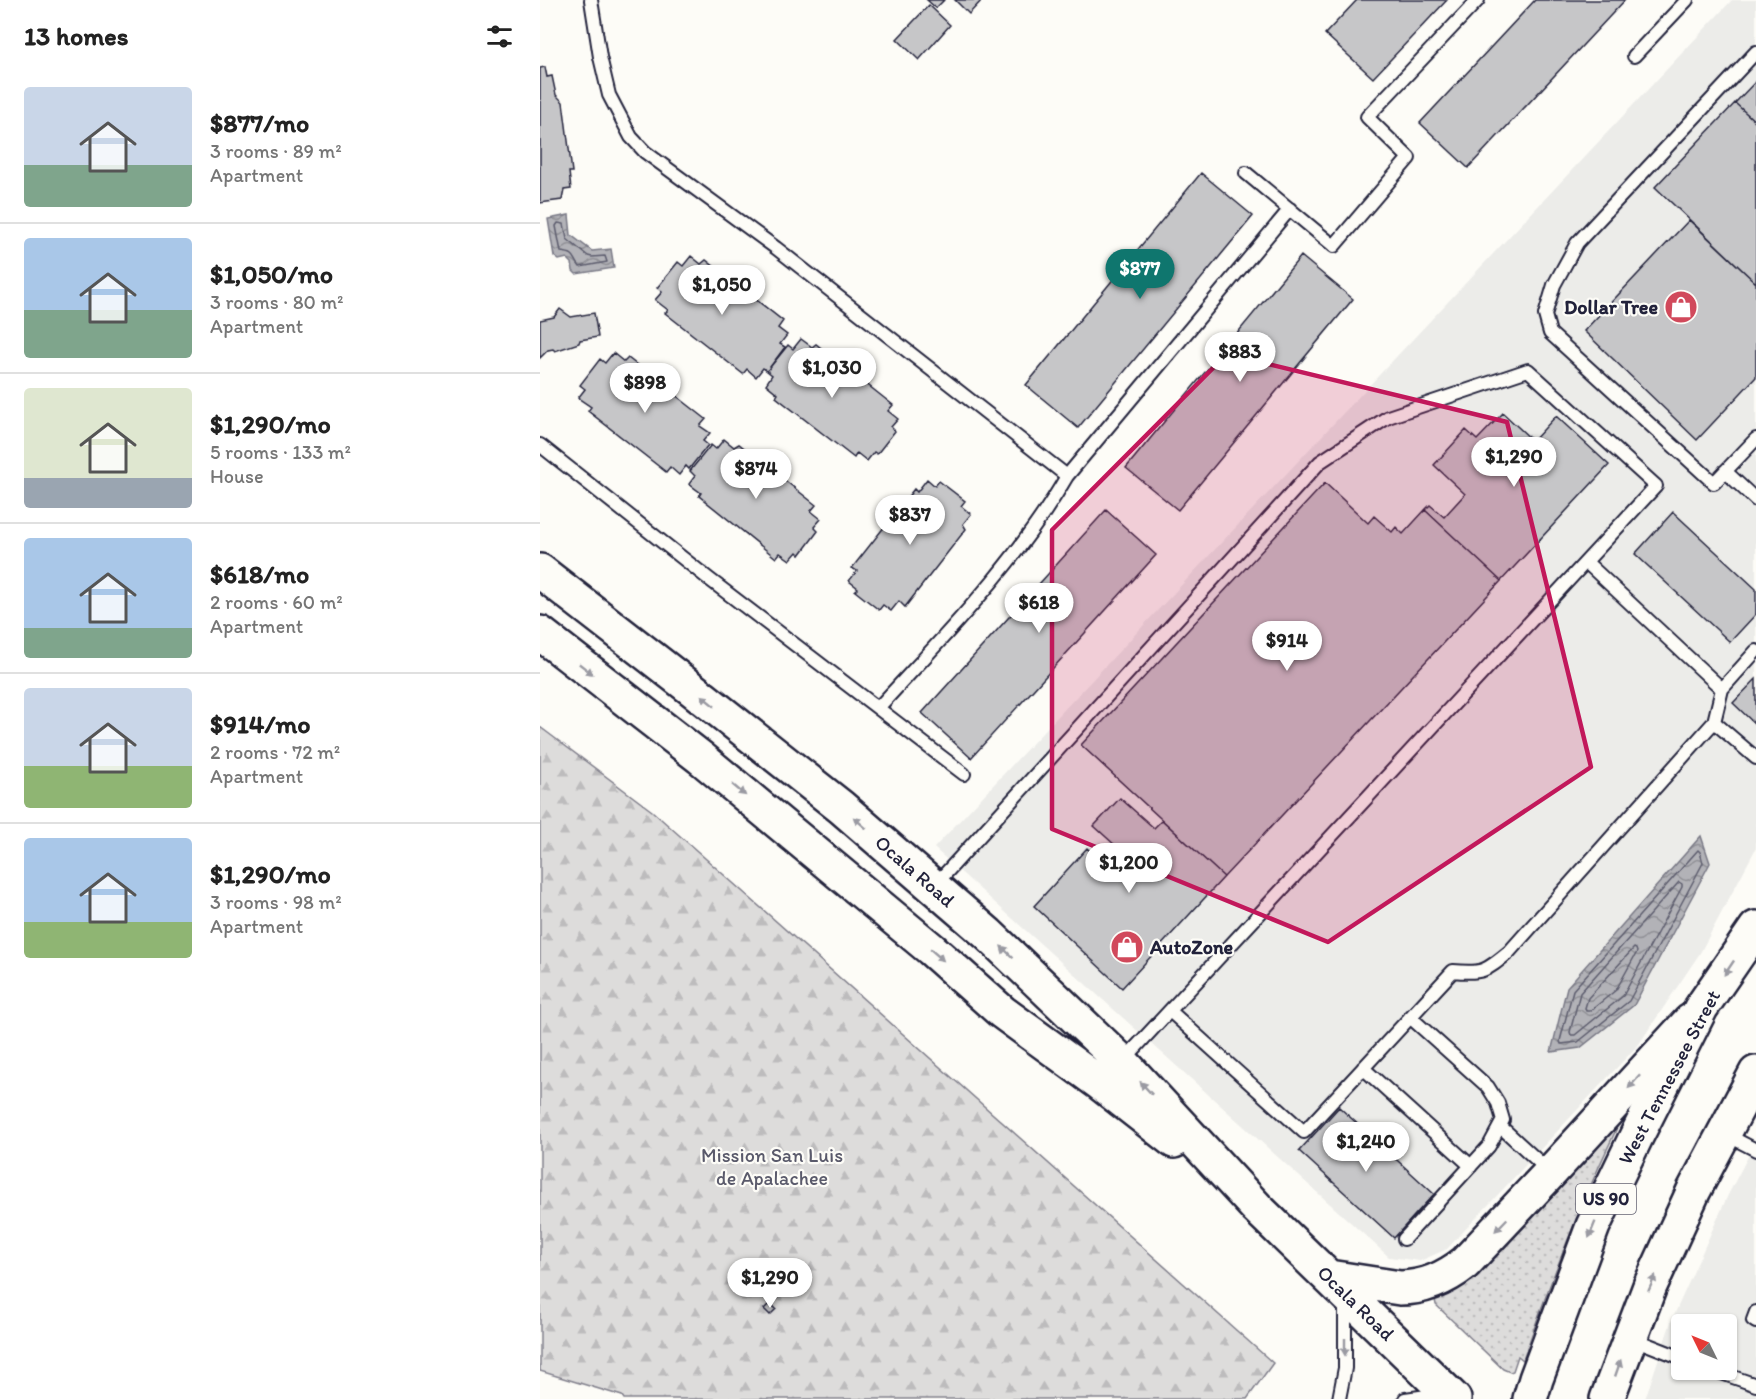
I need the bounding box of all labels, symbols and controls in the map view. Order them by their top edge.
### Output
text: 13 homes [24,20,128,52]
icon: filters [483,20,516,53]
text: $877/mo [210,107,309,139]
icon: home [72,111,144,183]
text: 3 rooms · 89 m² [210,139,342,163]
text: Apartment [210,163,303,187]
pin: $877 [1104,249,1176,300]
text: $877 [1120,256,1160,280]
text: $1,050/mo [210,258,333,290]
icon: home [72,262,144,334]
pin: $1,050 [673,265,771,316]
text: $1,050 [692,272,752,296]
shop icon: Dollar Tree [1663,289,1699,325]
text: 3 rooms · 80 m² [210,290,343,314]
place label: Dollar Tree [1564,295,1658,319]
text: Apartment [210,314,303,338]
pin: $883 [1204,332,1276,383]
text: $883 [1219,339,1261,363]
pin: $1,030 [783,348,881,399]
text: $1,030 [802,355,862,379]
pin: $898 [609,363,681,414]
text: $898 [624,370,666,394]
text: $1,290/mo [210,408,331,440]
icon: home [72,412,144,484]
pin: $1,290 [1465,437,1563,488]
text: 5 rooms · 133 m² [210,440,351,464]
text: $1,290 [1485,444,1543,468]
pin: $874 [720,449,792,500]
text: $874 [734,456,778,480]
text: House [210,464,264,488]
pin: $837 [874,495,946,546]
text: $837 [889,502,931,526]
text: $618/mo [210,558,309,590]
icon: home [72,562,144,634]
pin: $618 [1003,583,1075,634]
text: 2 rooms · 60 m² [210,590,343,614]
text: $618 [1019,590,1059,614]
text: Apartment [210,614,303,638]
pin: $914 [1251,621,1323,672]
text: $914 [1266,628,1308,652]
one-way arrow [578,662,594,675]
one-way arrow [700,695,716,708]
text: $914/mo [210,708,310,740]
icon: home [72,712,144,784]
text: 2 rooms · 72 m² [210,740,340,764]
text: Apartment [210,764,303,788]
one-way arrow [731,783,746,796]
one-way arrow [852,817,868,830]
street label: Ocala Road [870,830,960,912]
pin: $1,200 [1080,843,1178,894]
text: $1,200 [1099,850,1159,874]
text: $1,290/mo [210,858,331,890]
icon: home [72,862,144,934]
text: 3 rooms · 98 m² [210,890,342,914]
text: Apartment [210,914,303,938]
shop icon: AutoZone [1109,929,1145,965]
place label: AutoZone [1149,935,1234,959]
one-way arrow [1000,945,1014,959]
one-way arrow [929,948,944,961]
one-way arrow [1723,960,1735,976]
street label: West Tennessee Street [1613,986,1725,1168]
one-way arrow [1627,1075,1641,1090]
one-way arrow [1139,1080,1153,1095]
pin: $1,240 [1317,1122,1415,1173]
text: $1,240 [1336,1129,1396,1153]
park label: Mission San Luis de Apalachee [701,1143,843,1190]
road number: US 90 [1576,1184,1636,1214]
one-way arrow [1495,1217,1508,1232]
one-way arrow [1587,1221,1596,1239]
pin: $1,290 [721,1258,819,1309]
street label: Ocala Road [1313,1260,1400,1346]
text: $1,290 [741,1265,799,1289]
one-way arrow [1647,1274,1657,1292]
north arrow [1671,1314,1737,1380]
map controls [1671,1314,1737,1380]
one-way arrow [1340,1337,1350,1356]
one-way arrow [1614,1359,1623,1377]

